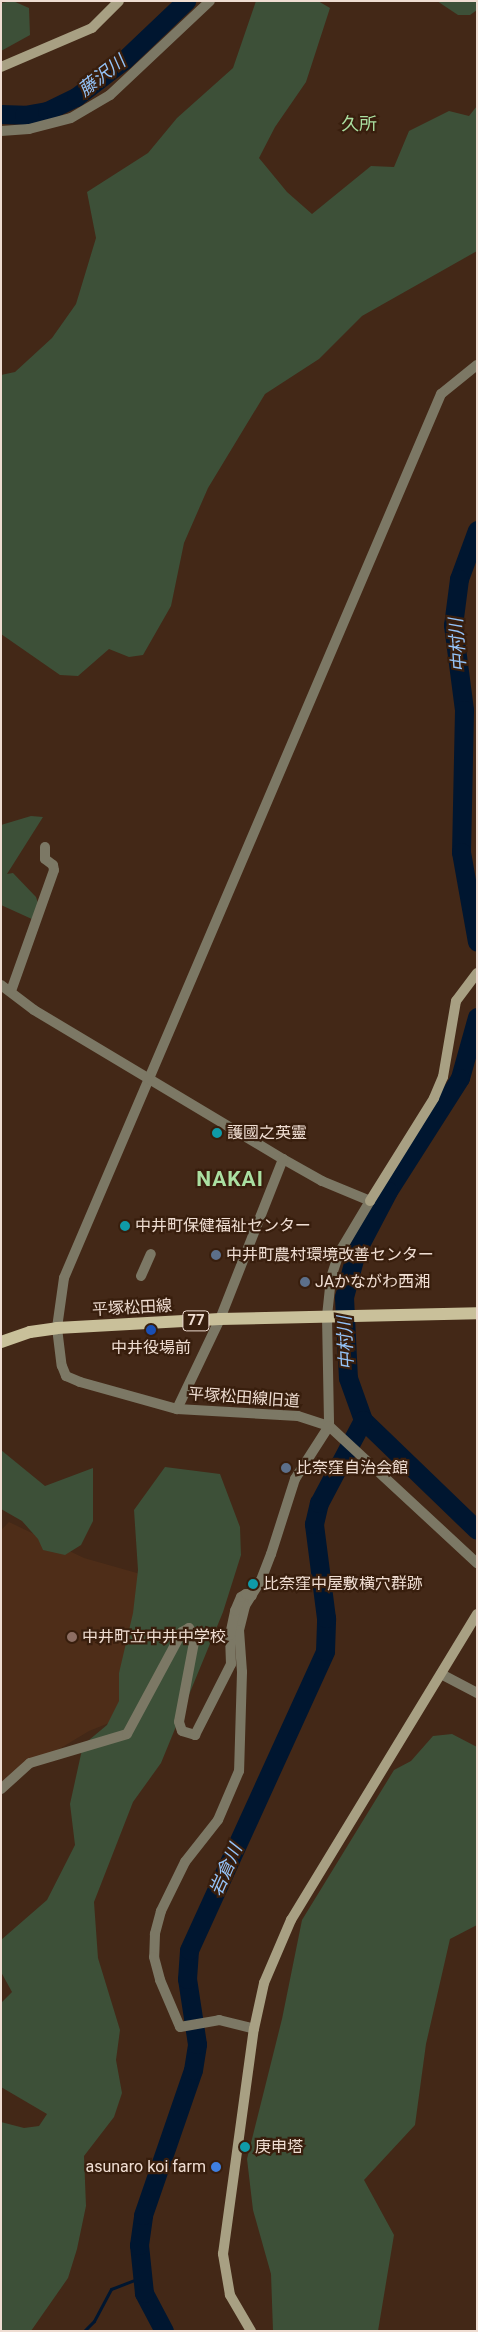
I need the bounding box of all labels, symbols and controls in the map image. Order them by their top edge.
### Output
water label: 藤沢川 [74,51,130,101]
district label: 久所 [341,113,377,135]
water label: 中村川 [445,617,471,673]
place label: 護國之英靈 [227,1123,307,1143]
marker: 護國之英靈 [211,1127,223,1139]
district label: NAKAI [196,1166,264,1192]
place label: 中井町保健福祉センター [135,1216,311,1236]
marker: 中井町保健福祉センター [119,1220,131,1232]
place label: 中井町農村環境改善センター [226,1245,434,1265]
marker: 中井町農村環境改善センター [210,1249,222,1261]
place label: JAかながわ西湘 [315,1272,430,1292]
marker: JAかながわ西湘 [299,1276,311,1288]
street label: 平塚松田線 [92,1296,172,1320]
road number: 77 [182,1308,210,1334]
water label: 中村川 [334,1315,358,1371]
marker: 中井役場前 [145,1324,157,1336]
place label: 中井役場前 [111,1338,191,1358]
street label: 平塚松田線旧道 [187,1385,301,1411]
place label: 比奈窪自治会館 [296,1458,408,1478]
marker: 比奈窪自治会館 [280,1462,292,1474]
place label: 比奈窪中屋敷横穴群跡 [263,1574,423,1594]
marker: 比奈窪中屋敷横穴群跡 [247,1578,259,1590]
place label: 中井町立中井中学校 [82,1627,226,1647]
marker: 中井町立中井中学校 [66,1631,78,1643]
water label: 岩倉川 [205,1841,247,1899]
place label: 庚申塔 [255,2137,303,2157]
marker: 庚申塔 [239,2141,251,2153]
place label: asunaro koi farm [86,2157,206,2177]
marker: asunaro koi farm [210,2161,222,2173]

